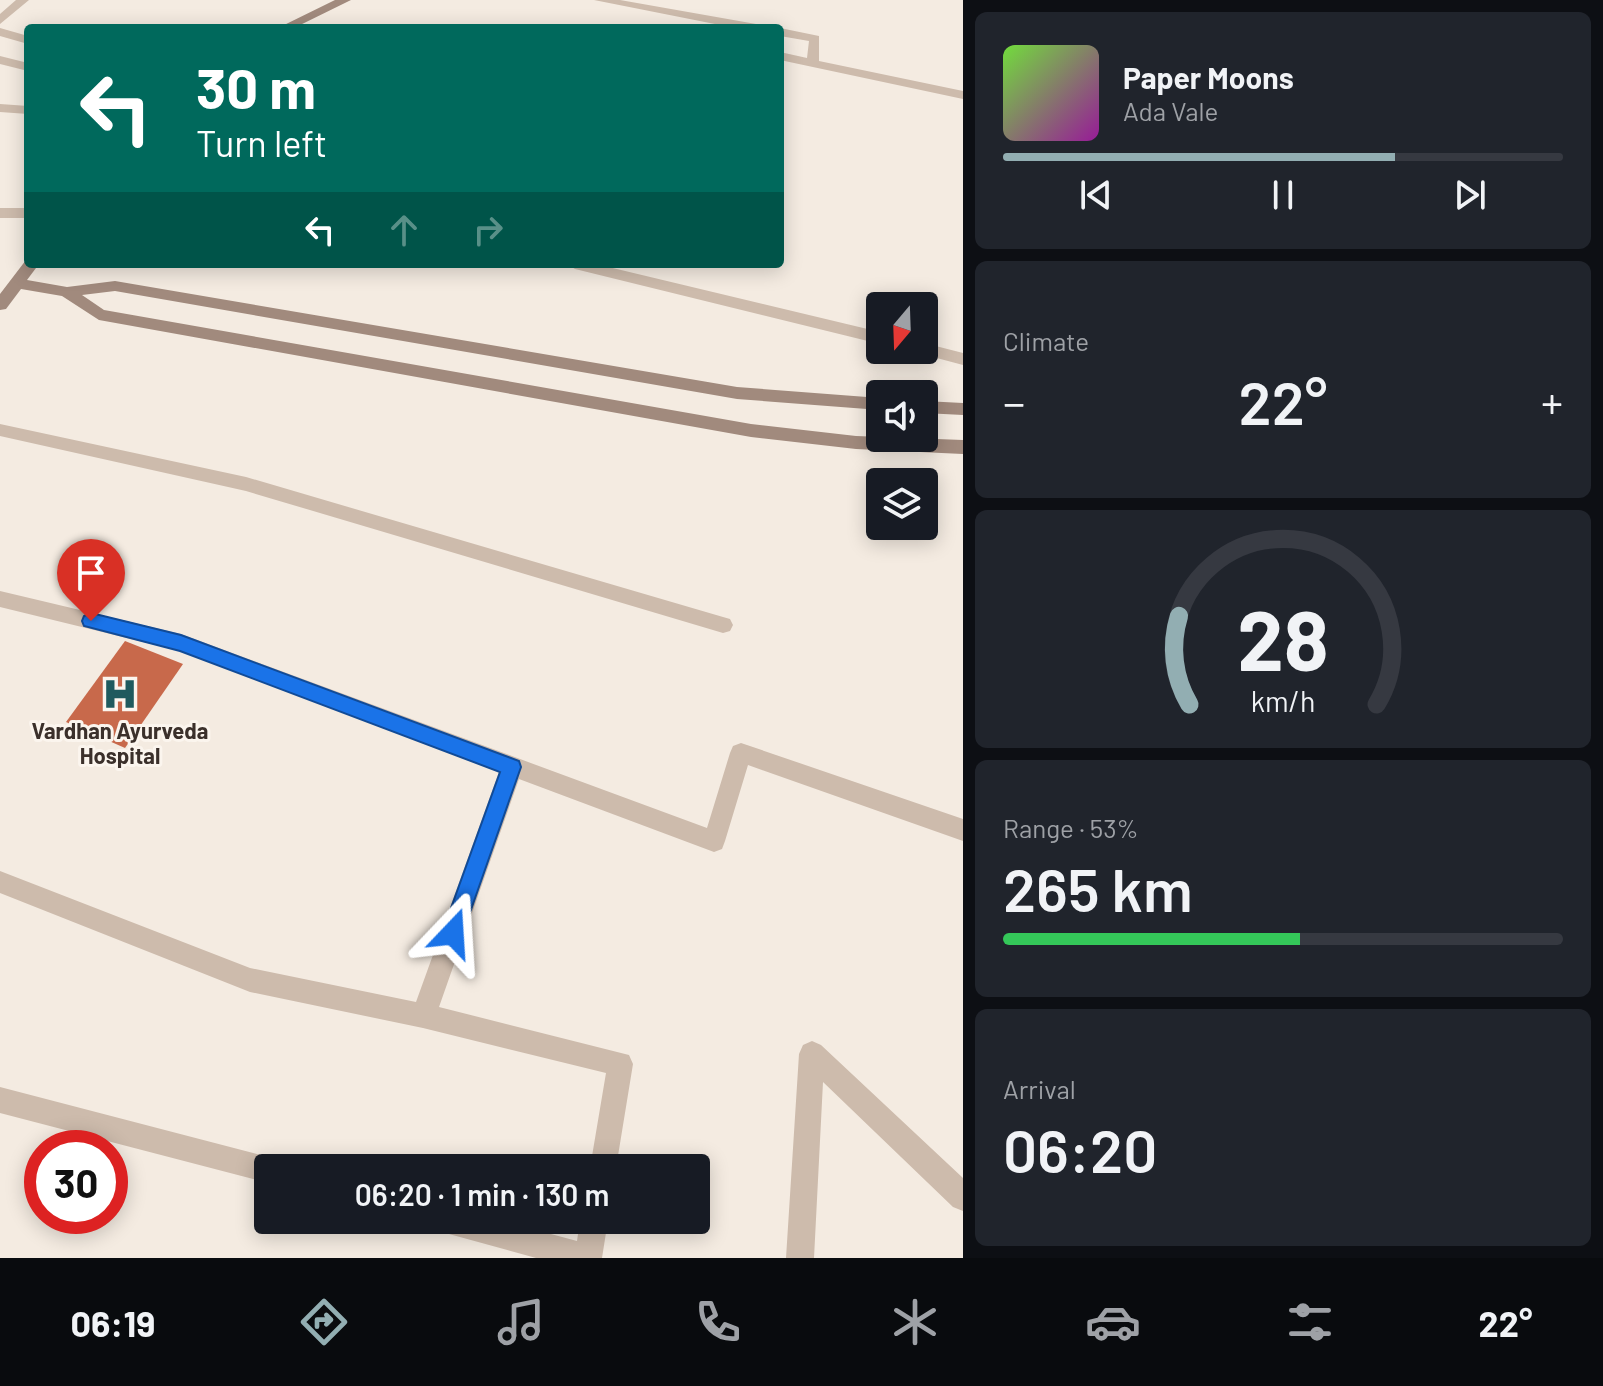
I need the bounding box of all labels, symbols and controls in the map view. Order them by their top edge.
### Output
text: 30 m [196,53,316,120]
icon: left [64,56,168,160]
text: Paper Moons [1123,59,1294,95]
text: Ada Vale [1123,95,1218,126]
text: Turn left [196,121,327,164]
icon: previous [1074,173,1118,217]
icon: pause [1261,173,1305,217]
icon: next [1448,173,1492,217]
icon: left [298,208,342,252]
icon: ahead [382,208,426,252]
icon: right [466,208,510,252]
north arrow [866,292,938,364]
map controls [866,292,938,540]
text: Climate [1003,325,1089,356]
text: 22° [1239,365,1327,437]
text: − [1003,375,1025,428]
text: + [1541,375,1563,428]
button: sound [866,380,938,452]
button: layers [866,468,938,540]
pin [57,539,125,621]
icon: arrive [69,551,113,595]
text: 28 [1237,588,1329,688]
hospital icon: Vardhan Ayurveda Hospital [101,675,139,713]
text: km/h [1251,683,1315,718]
place label: Vardhan Ayurveda Hospital [32,717,208,768]
text: Range · 53% [1003,812,1139,843]
text: 265 km [1003,852,1193,924]
position arrow [411,891,495,975]
text: Arrival [1003,1073,1076,1104]
text: 06:20 [1003,1113,1157,1185]
speed limit sign: 30 [24,1130,128,1234]
text: 06:20 · 1 min · 130 m [355,1176,609,1212]
icon: directions [296,1294,352,1350]
icon: music [493,1294,549,1350]
icon: phone [690,1294,746,1350]
icon: climate [887,1294,943,1350]
icon: car [1085,1294,1141,1350]
icon: filters [1282,1294,1338,1350]
text: 06:19 [71,1301,155,1344]
text: 22° [1479,1301,1532,1344]

